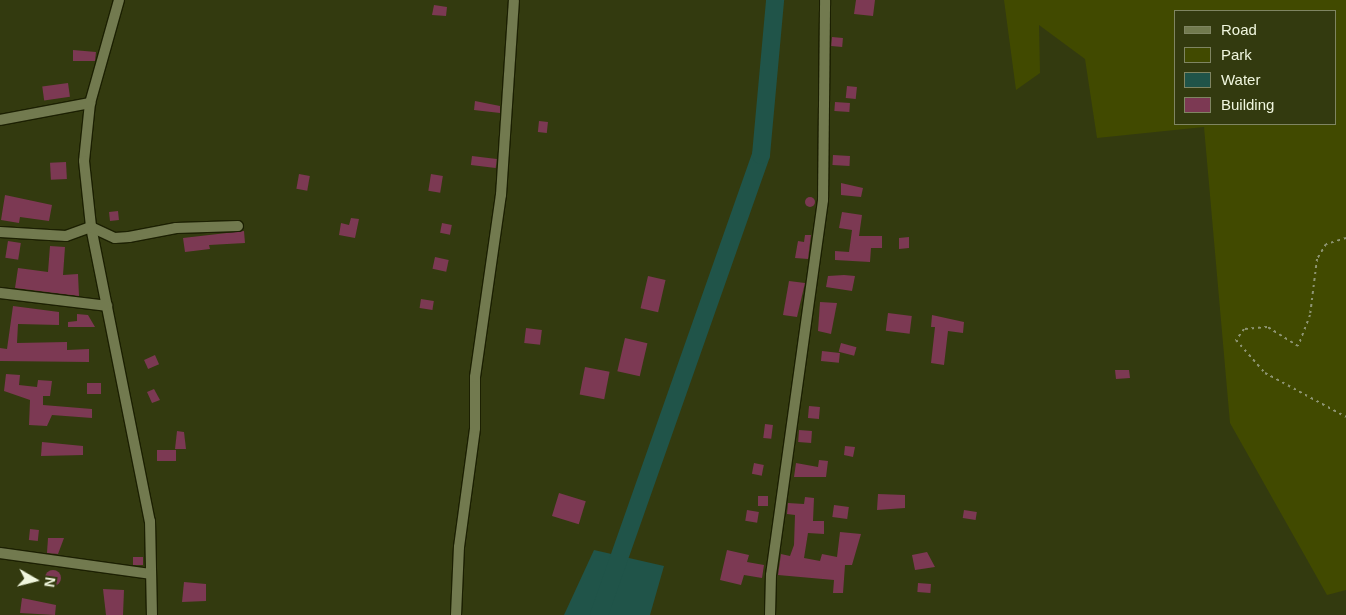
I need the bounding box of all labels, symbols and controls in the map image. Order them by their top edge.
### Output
legend [1174,10,1336,125]
text: Road [1221,21,1257,38]
text: Park [1221,46,1252,63]
text: Water [1221,71,1260,88]
text: Building [1221,96,1274,113]
north arrow [10,555,60,605]
text: N [41,576,58,588]

